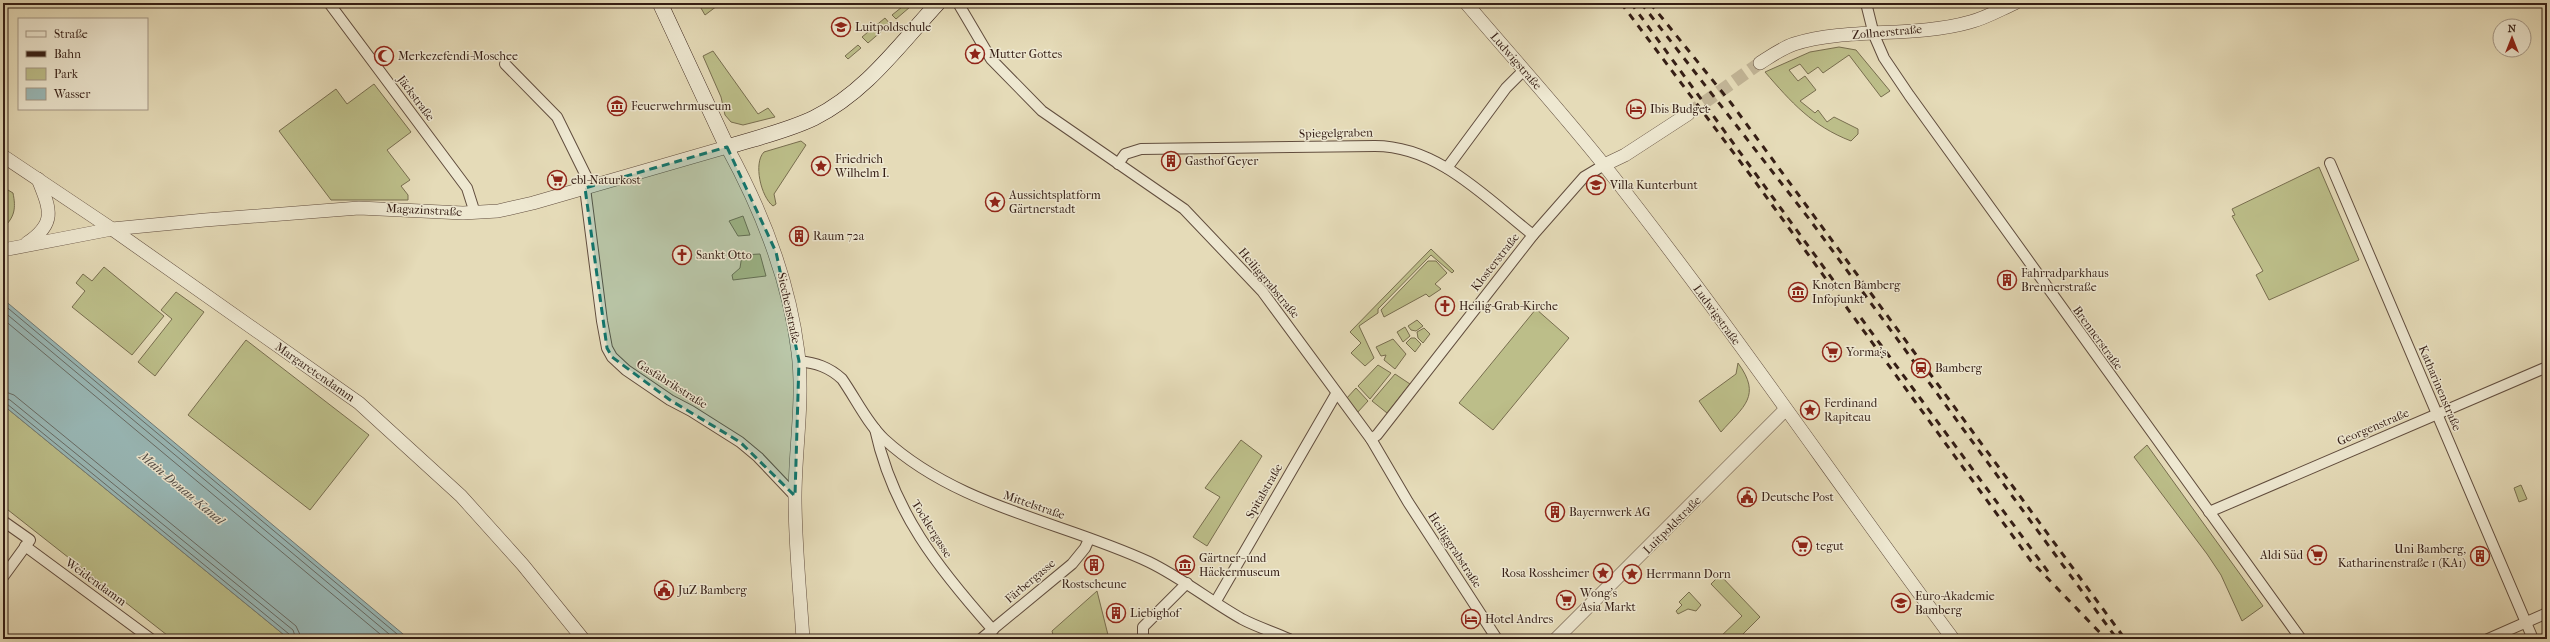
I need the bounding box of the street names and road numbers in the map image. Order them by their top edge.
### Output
street label: Zollnerstraße [1851,22,1923,42]
street label: Ludwigstraße [1487,30,1545,92]
street label: Jäckstraße [394,72,438,123]
street label: Spiegelgraben [1299,125,1373,141]
street label: Magazinstraße [386,201,462,219]
street label: Klosterstraße [1468,230,1522,294]
street label: Heiliggrabstraße [1236,245,1302,321]
street label: Siechenstraße [775,271,803,345]
street label: Ludwigstraße [1690,282,1744,348]
street label: Brennerstraße [2070,303,2126,373]
street label: Margaretendamm [273,339,357,405]
street label: Katharinenstraße [2416,343,2464,433]
street label: Gasfabrikstraße [634,357,710,411]
street label: Georgenstraße [2335,406,2411,448]
street label: Spitalstraße [1243,461,1285,521]
street label: Mittelstraße [1001,488,1067,522]
street label: Luitpoldstraße [1640,493,1704,557]
street label: Tocklergasse [909,498,955,561]
street label: Heiliggrabstraße [1425,510,1485,590]
street label: Weidendamm [62,555,129,609]
street label: Färbergasse [1002,556,1058,606]

